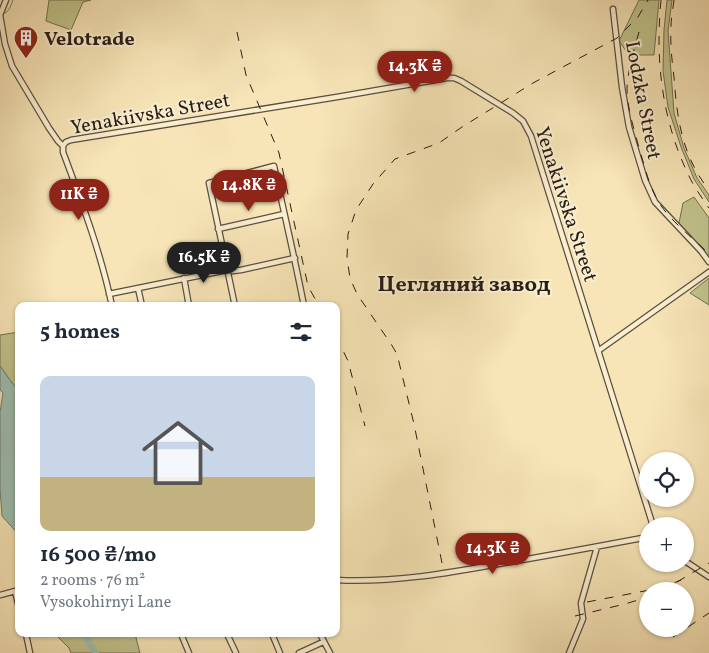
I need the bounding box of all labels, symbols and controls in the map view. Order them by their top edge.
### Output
building icon: Velotrade [13,25,39,59]
place label: Velotrade [44,26,135,54]
street label: Lodzka Street [617,39,667,162]
pin: 14.3K ₴ [369,51,461,93]
text: 14.3K ₴ [388,56,442,78]
street label: Yenakiivska Street [68,87,232,143]
street label: Yenakiivska Street [527,123,603,286]
pin: 14.8K ₴ [203,170,295,212]
text: 14.8K ₴ [222,175,276,197]
pin: 11K ₴ [44,178,114,221]
text: 11K ₴ [60,184,98,206]
pin: 16.5K ₴ [158,242,250,284]
text: 16.5K ₴ [178,247,230,269]
district label: Цегляний завод [377,270,551,301]
text: 5 homes [40,318,120,347]
icon: filters [287,318,315,346]
icon: home [133,408,223,498]
map controls [639,452,694,637]
button: locate [639,452,694,507]
button: + [639,517,694,572]
pin: 14.3K ₴ [447,532,539,575]
text: 14.3K ₴ [466,538,520,560]
text: 16 500 ₴/mo [40,541,156,570]
text: 2 rooms · 76 m² [40,570,145,592]
button: − [639,582,694,637]
text: Vysokohirnyi Lane [40,592,171,614]

